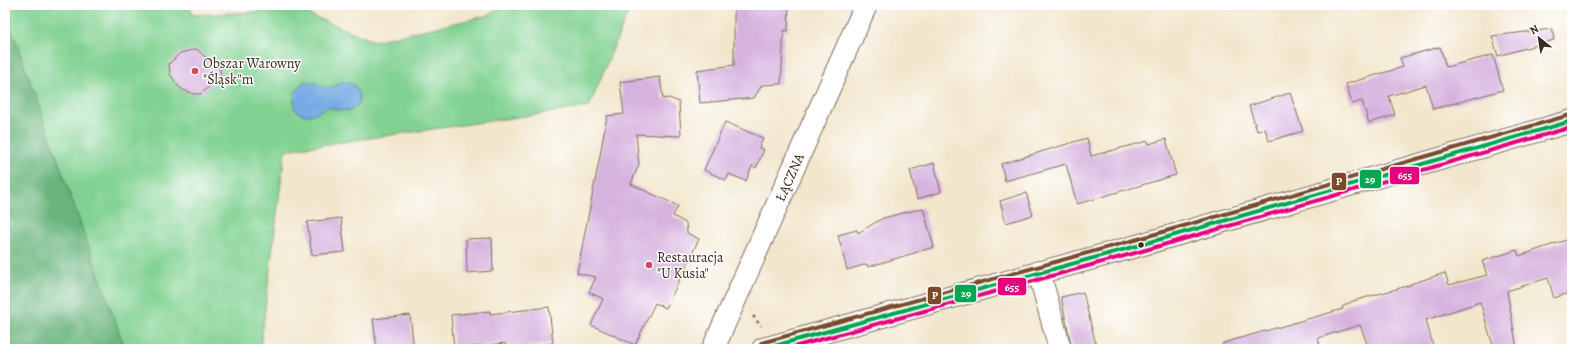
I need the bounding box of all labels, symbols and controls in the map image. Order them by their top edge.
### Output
north arrow [1519,18,1559,58]
text: N [1527,21,1541,38]
place label: Obszar Warowny "Śląsk"m [203,54,301,89]
marker: Obszar Warowny "Śląsk"m [190,66,200,76]
street label: ŁĄCZNA [770,149,809,204]
line badge: 655 [1389,166,1420,185]
text: 655 [1398,168,1413,183]
line badge: 29 [1359,169,1382,189]
line badge: P [1331,172,1347,191]
text: 29 [1365,172,1375,187]
text: P [1336,174,1343,189]
unlabelled marker [1136,240,1146,250]
place label: Restauracja "U Kusia" [657,248,724,283]
marker: Restauracja "U Kusia" [644,260,654,270]
line badge: 655 [997,277,1027,296]
text: 655 [1005,280,1020,295]
line badge: 29 [954,284,977,303]
line badge: P [927,286,942,305]
text: 29 [961,286,971,301]
text: P [932,288,939,303]

